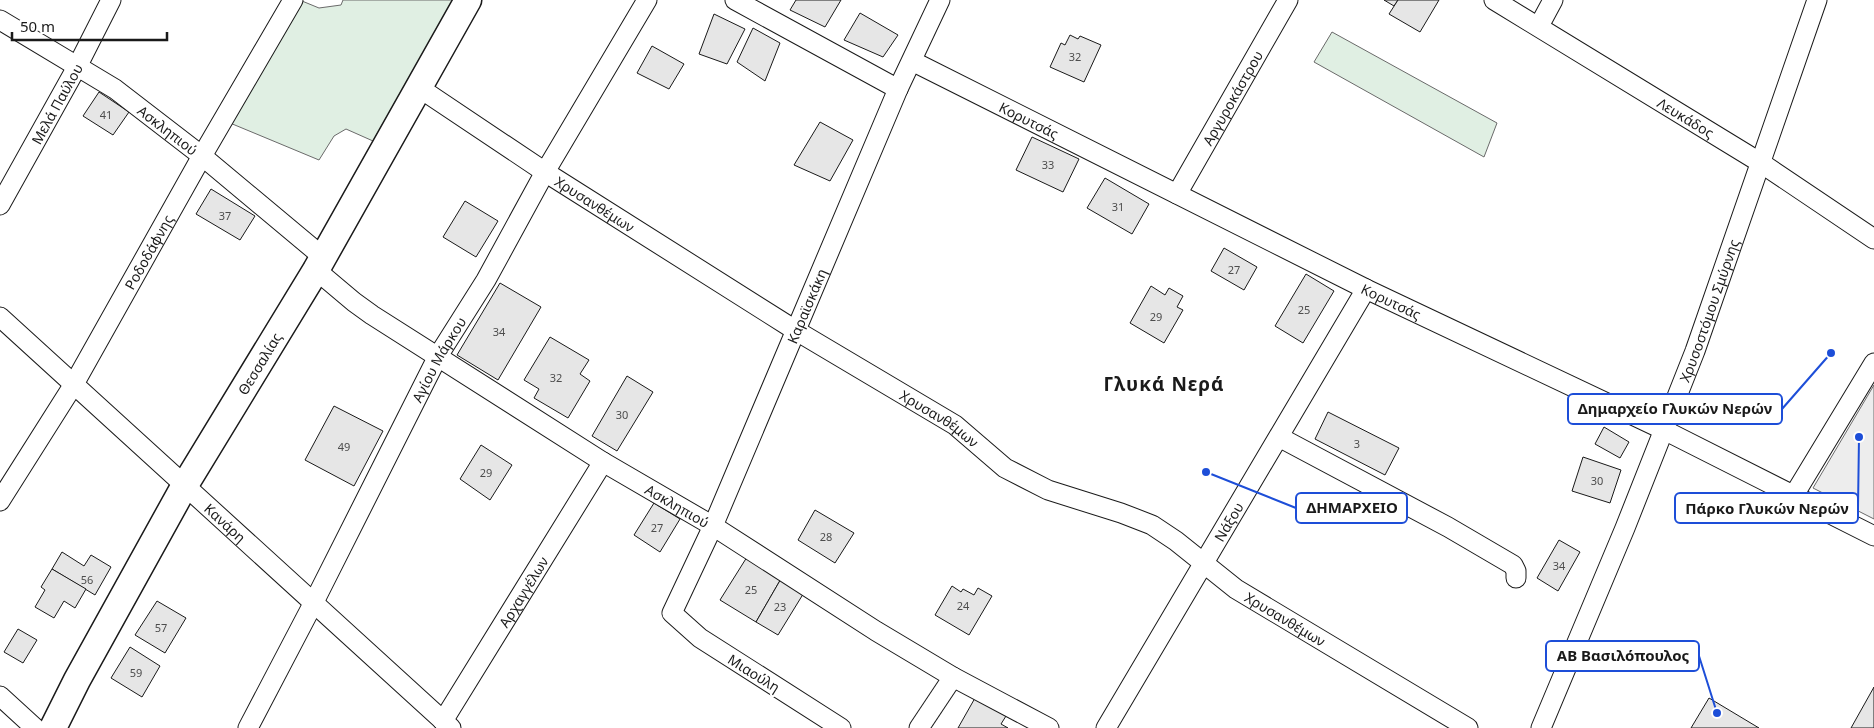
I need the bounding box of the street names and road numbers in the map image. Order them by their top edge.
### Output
street label: Αργυροκάστρου [1197,47,1267,149]
street label: Μελά Παύλου [26,60,87,147]
street label: Λευκάδος [1654,93,1718,142]
street label: Κορυτσάς [996,97,1062,143]
street label: Ασκληπιού [134,101,202,159]
street label: Χρυσανθέμων [552,171,638,236]
street label: Ροδοδάφνης [120,211,177,293]
street label: Χρυσοστόμου Σμύρνης [1674,236,1743,385]
street label: Καραϊσκάκη [782,265,830,346]
street label: Κορυτσάς [1358,279,1424,323]
street label: Αγίου Μάρκου [407,313,470,405]
street label: Θεσσαλίας [233,328,285,398]
street label: Χρυσανθέμων [897,385,983,451]
street label: Ασκληπιού [642,479,713,531]
street label: Νάξου [1209,498,1247,545]
street label: Κανάρη [201,499,250,546]
street label: Αρχαγγέλων [494,553,552,631]
street label: Χρυσανθέμων [1242,587,1329,650]
street label: Μιαούλη [724,650,784,696]

